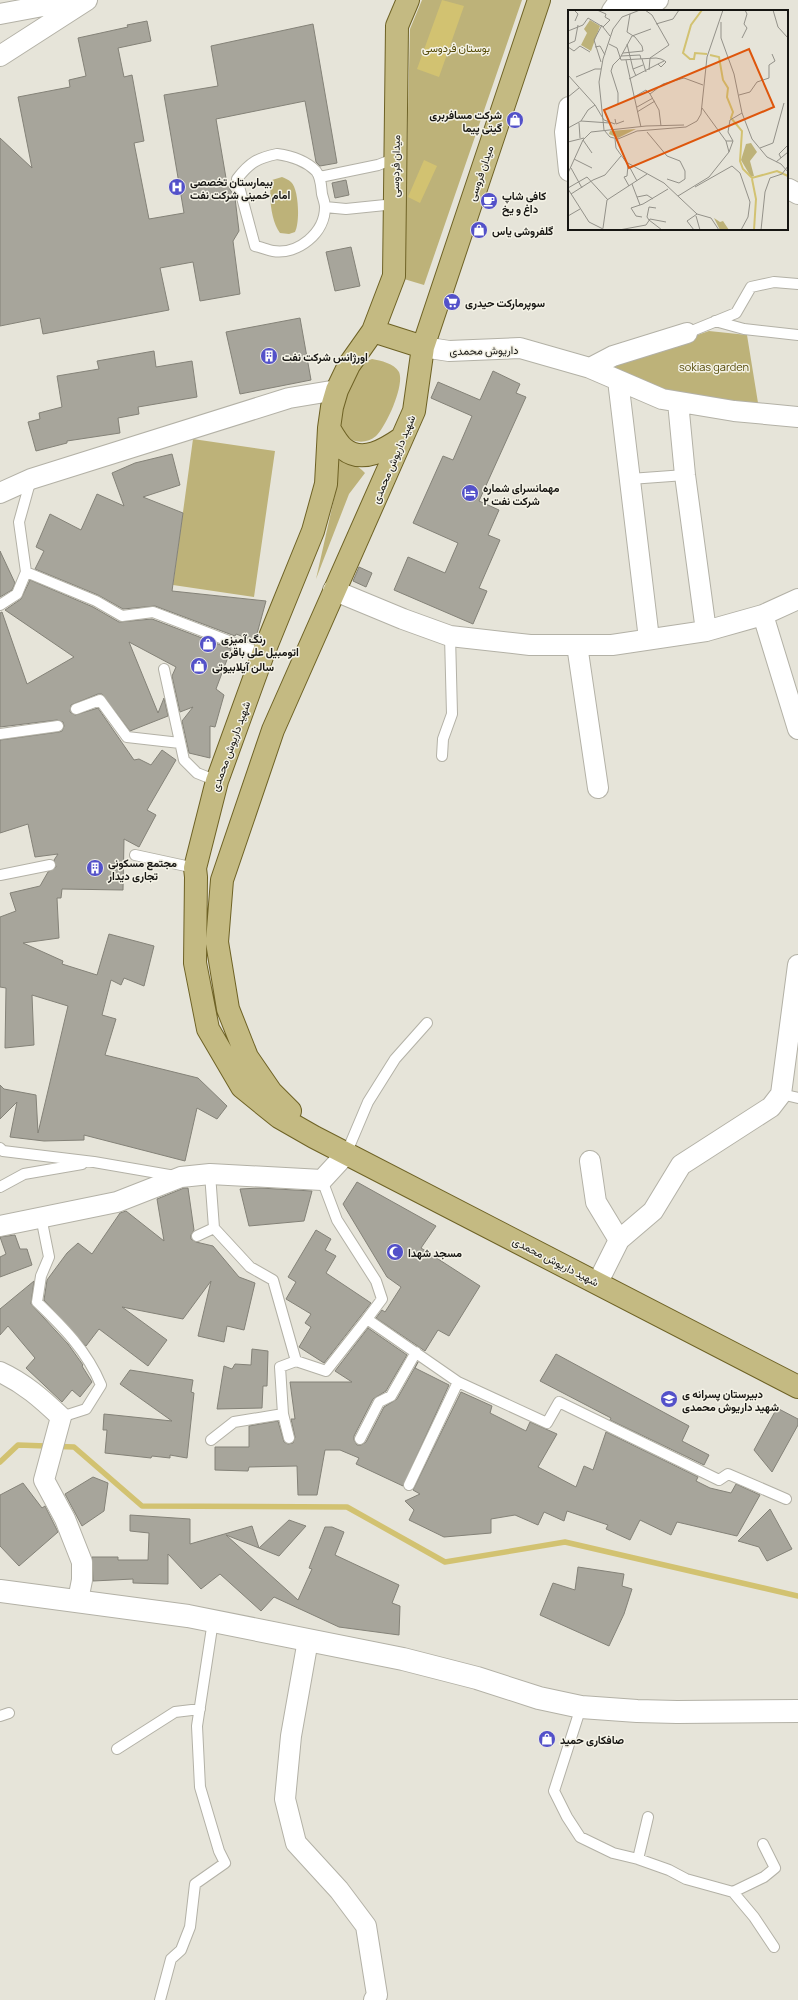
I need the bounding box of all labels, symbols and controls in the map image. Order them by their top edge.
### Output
inset map [568,10,788,230]
park label: بوستان فردوسی [422,40,490,55]
place label: شرکت مسافربری گیتی پیما [429,107,502,136]
shop icon: شرکت مسافربری گیتی پیما [505,110,525,130]
street label: میدان فردوسی [387,135,403,197]
street label: میدان فروسی [464,143,497,203]
place label: بیمارستان تخصصی امام خمینی شرکت نفت [190,174,291,203]
hospital icon: بیمارستان تخصصی امام خمینی شرکت نفت [167,177,187,197]
place label: کافی شاپ داغ و یخ [502,188,546,217]
cafe icon: کافی شاپ داغ و یخ [479,191,499,211]
shop icon: گلفروشی یاس [469,220,489,240]
place label: گلفروشی یاس [492,223,553,238]
supermarket icon: سوپرمارکت حیدری [442,292,462,312]
place label: سوپرمارکت حیدری [465,295,545,311]
street label: داریوش محمدی [449,342,519,358]
building icon: اورژانس شرکت نفت [259,346,279,366]
place label: اورژانس شرکت نفت [282,349,368,364]
park label: sokias garden [679,359,749,374]
street label: شهید داریوش محمدی [368,412,419,506]
place label: مهمانسرای شماره ۲ شرکت نفت [483,480,560,508]
hotel icon: مهمانسرای شماره ۲ شرکت نفت [460,483,480,503]
place label: رنگ آمیزی اتومبیل علی باقری [221,631,299,659]
shop icon: رنگ آمیزی اتومبیل علی باقری [198,634,218,654]
shop icon: سالن آیلابیوتی [189,656,209,676]
place label: سالن آیلابیوتی [212,659,274,674]
street label: شهید داریوش محمدی [207,698,253,793]
place label: مجتمع مسکونی تجاری دیدار [107,855,177,883]
building icon: مجتمع مسکونی تجاری دیدار [85,858,105,878]
street label: شهید داریوش محمدی [510,1233,602,1289]
mosque icon: مسجد شهدا [385,1242,405,1262]
place label: مسجد شهدا [408,1245,462,1260]
place label: دبیرستان پسرانه ی شهید داریوش محمدی [682,1386,779,1414]
school or university icon: دبیرستان پسرانه ی شهید داریوش محمدی [659,1389,679,1409]
shop icon: صافکاری حمید [537,1729,557,1749]
place label: صافکاری حمید [560,1732,624,1747]

